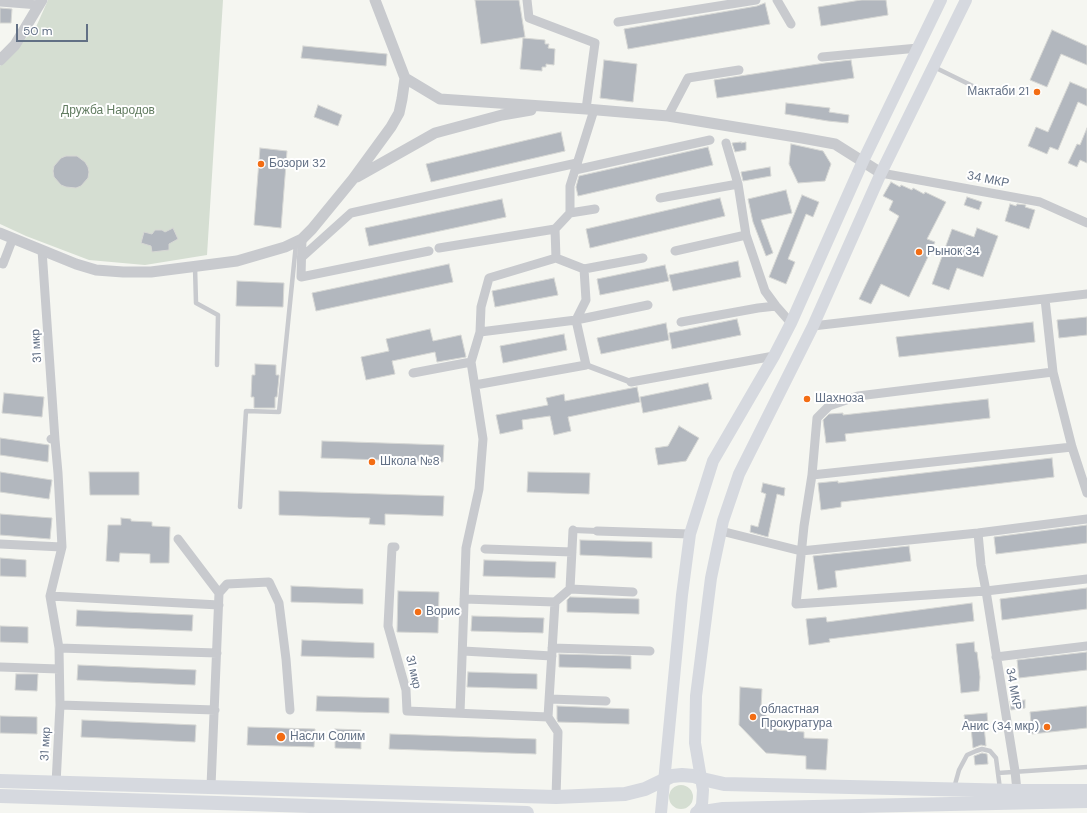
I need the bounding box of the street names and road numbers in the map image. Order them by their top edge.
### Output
street label: 34 МКР [966,169,1010,191]
street label: 31 мкр [29,329,45,363]
street label: 31 мкр [402,654,424,690]
street label: 34 МКР [1002,667,1024,711]
street label: 31 мкр [38,727,54,761]

